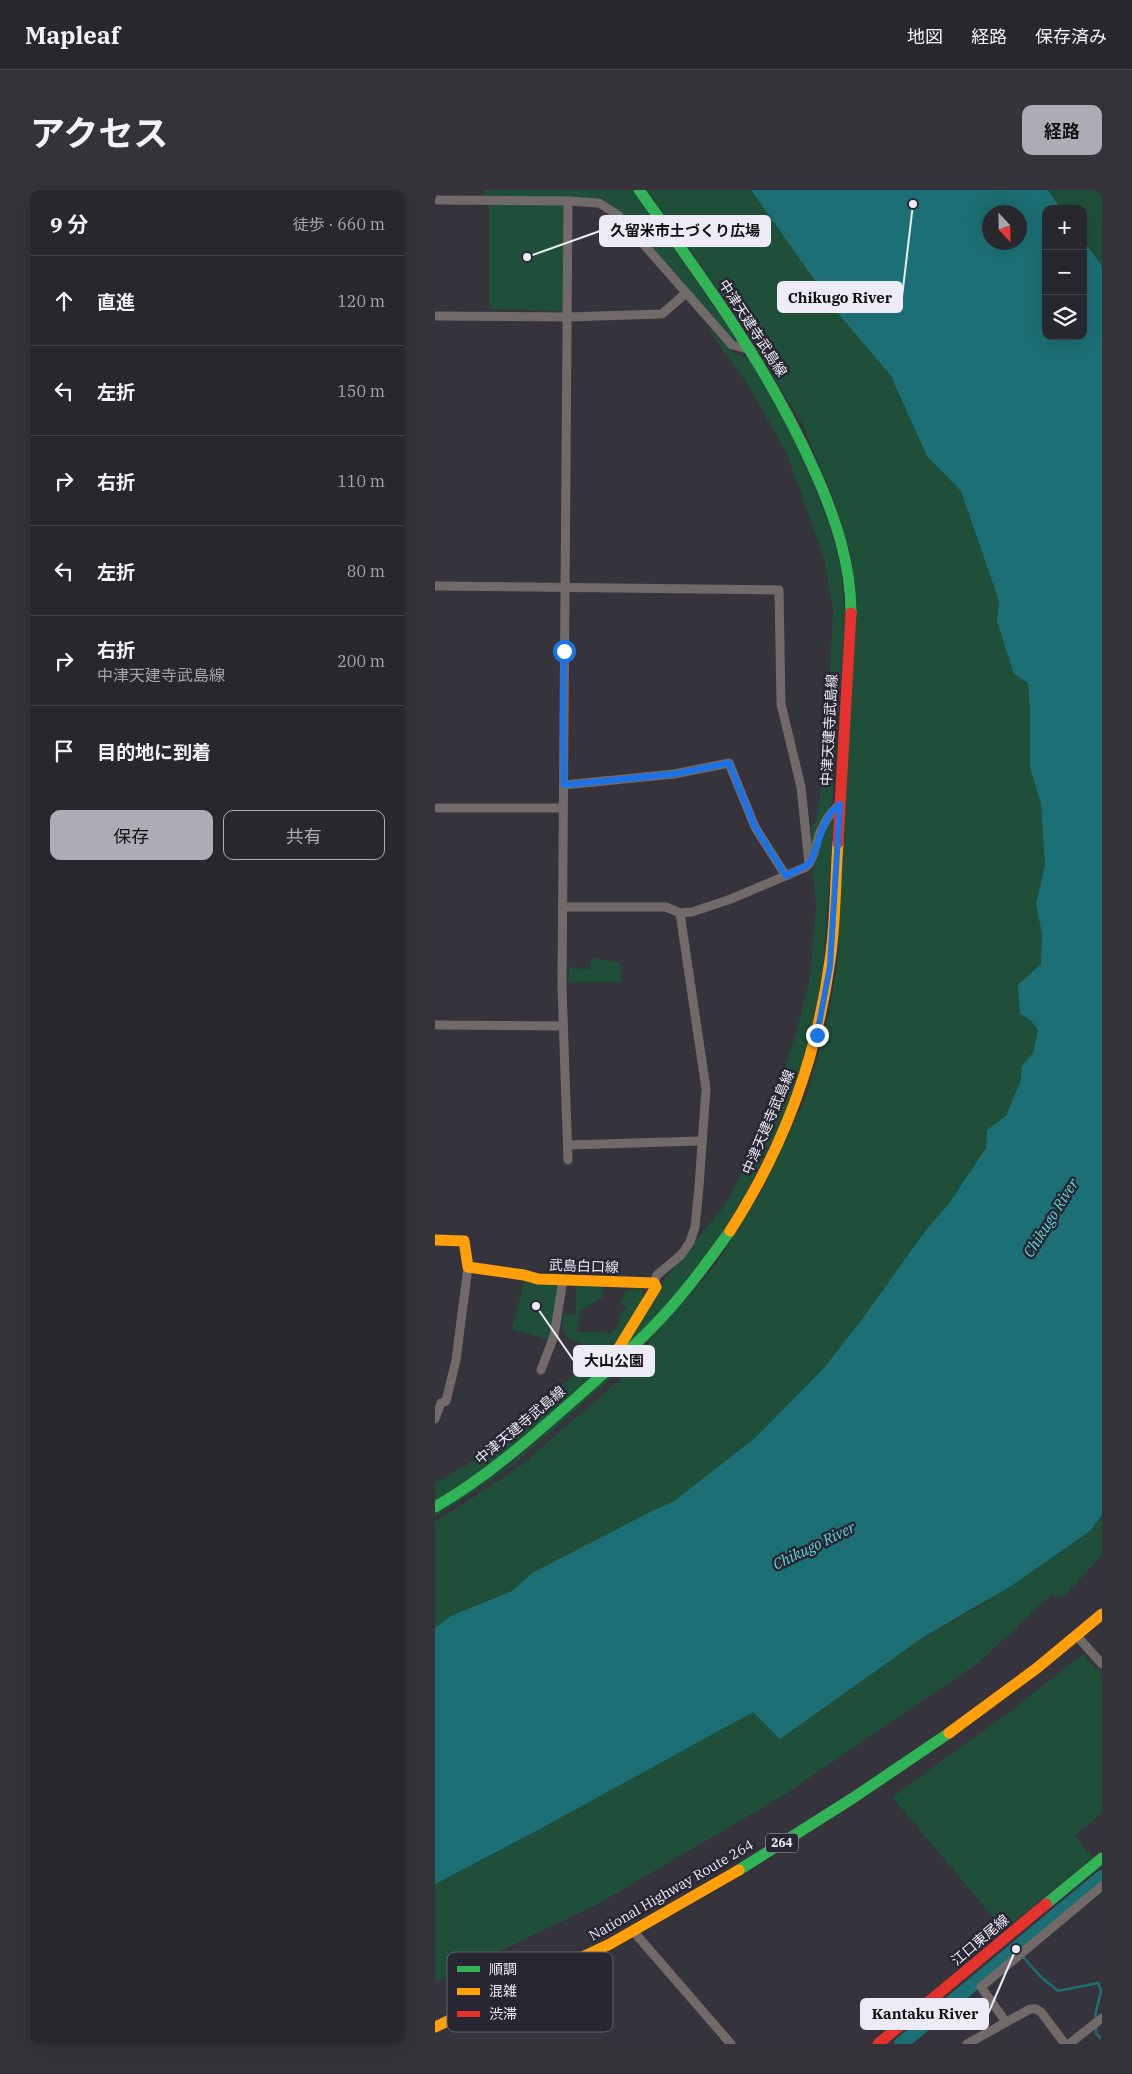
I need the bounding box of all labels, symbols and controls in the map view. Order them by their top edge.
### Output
text: Mapleaf [25,19,120,51]
text: 地図 [907,25,943,48]
text: 経路 [971,25,1007,48]
text: 保存済み [1035,25,1107,48]
button: 経路 [1022,105,1102,155]
text: アクセス [30,110,168,156]
north arrow [982,205,1027,250]
map controls [1042,205,1087,340]
button: + [1042,205,1087,250]
text: 9 分 [50,210,88,238]
text: 徒歩 · 660 m [293,214,385,234]
callout: 久留米市土づくり広場 [600,216,770,246]
text: 久留米市土づくり広場 [610,221,760,240]
button: − [1042,250,1087,295]
street label: 中津天建寺武島線 [715,276,791,380]
callout: Chikugo River [778,282,902,312]
icon: ahead [50,287,78,315]
text: Chikugo River [788,288,893,307]
text: 直進 [97,290,135,314]
text: 120 m [337,291,385,311]
button: layers [1042,295,1087,340]
icon: left [50,377,78,405]
text: 左折 [97,380,135,404]
text: 150 m [337,381,385,401]
icon: right [50,467,78,495]
text: 右折 [97,470,135,494]
text: 110 m [337,471,385,491]
icon: left [50,557,78,585]
text: 左折 [97,560,135,584]
text: 80 m [347,561,385,581]
text: 右折 [97,638,135,662]
route start [553,640,576,663]
icon: right [50,647,78,675]
text: 200 m [337,651,385,671]
text: 中津天建寺武島線 [97,665,225,685]
street label: 中津天建寺武島線 [817,674,841,786]
icon: arrive [50,737,78,765]
text: 目的地に到着 [97,740,211,764]
button: 保存 [50,810,213,860]
button: 共有 [223,810,385,860]
route end [806,1024,829,1047]
street label: 中津天建寺武島線 [738,1067,798,1177]
water label: Chikugo River [1019,1174,1083,1261]
street label: 武島白口線 [549,1256,619,1276]
callout: 大山公園 [574,1346,654,1376]
text: 大山公園 [584,1351,644,1370]
street label: 中津天建寺武島線 [471,1382,569,1468]
water label: Chikugo River [770,1517,858,1574]
road number: 264 [766,1834,798,1852]
street label: National Highway Route 264 [586,1835,756,1945]
street label: 江口東尾線 [947,1911,1013,1969]
legend [447,1952,613,2032]
text: 順調 [489,1960,517,1978]
text: 混雑 [489,1982,517,2000]
callout: Kantaku River [861,1999,988,2029]
text: Kantaku River [872,2004,979,2023]
text: 渋滞 [489,2005,517,2023]

